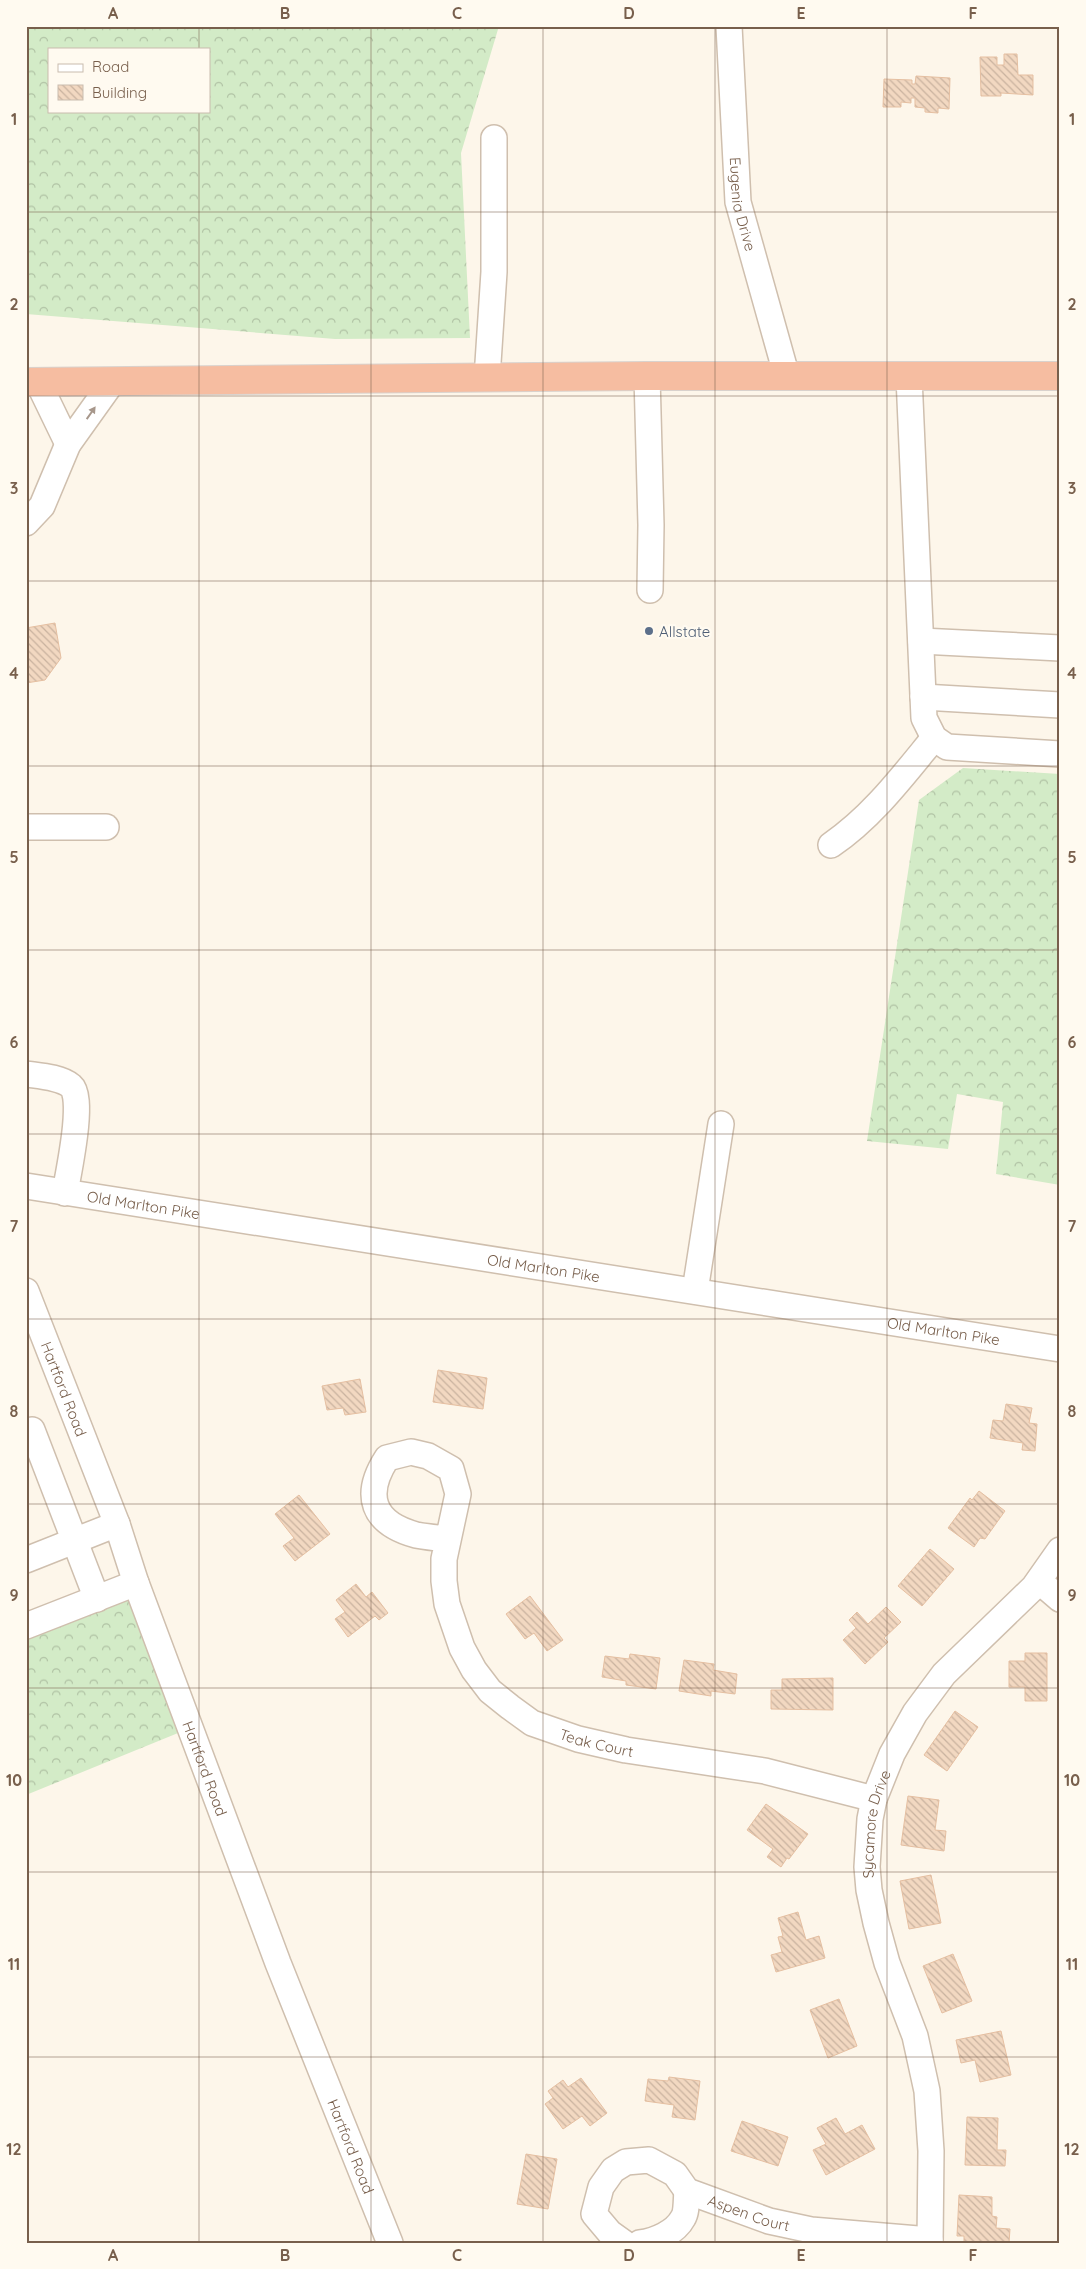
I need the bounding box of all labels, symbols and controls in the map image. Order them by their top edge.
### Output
text: A [108,3,119,23]
text: B [280,3,290,23]
text: C [452,3,462,23]
text: D [623,3,635,23]
text: E [796,3,806,23]
text: F [969,3,978,23]
legend [48,48,210,112]
text: Road [92,57,129,76]
text: Building [92,83,147,102]
text: 1 [11,109,17,129]
text: 1 [1069,109,1075,129]
street label: Eugenia Drive [726,157,761,253]
text: 2 [9,294,19,314]
text: 2 [1067,294,1077,314]
one-way arrow [85,407,96,420]
text: 3 [10,478,18,498]
text: 3 [1068,478,1076,498]
place label: Allstate [659,622,710,641]
marker: Allstate [643,625,655,637]
text: 4 [9,663,19,683]
text: 4 [1067,663,1077,683]
text: 5 [9,847,19,867]
text: 5 [1067,847,1077,867]
text: 6 [10,1032,19,1052]
text: 6 [1068,1032,1077,1052]
street label: Old Marlton Pike [86,1186,201,1223]
text: 7 [10,1216,19,1236]
text: 7 [1068,1216,1077,1236]
street label: Old Marlton Pike [486,1249,601,1286]
street label: Old Marlton Pike [886,1312,1001,1349]
street label: Hartford Road [37,1339,91,1439]
text: 8 [10,1401,19,1421]
text: 8 [1068,1401,1077,1421]
text: 9 [9,1585,19,1605]
text: 9 [1067,1585,1077,1605]
street label: Hartford Road [179,1718,232,1819]
street label: Teak Court [557,1724,635,1760]
street label: Sycamore Drive [857,1767,894,1879]
text: 10 [6,1770,22,1790]
text: 10 [1064,1770,1080,1790]
text: 11 [8,1954,20,1974]
text: 11 [1066,1954,1078,1974]
street label: Hartford Road [324,2096,379,2196]
text: 12 [6,2139,22,2159]
text: 12 [1064,2139,1080,2159]
street label: Aspen Court [705,2190,791,2235]
text: A [108,2245,119,2265]
text: B [280,2245,290,2265]
text: C [452,2245,462,2265]
text: D [623,2245,635,2265]
text: E [796,2245,806,2265]
text: F [969,2245,978,2265]

